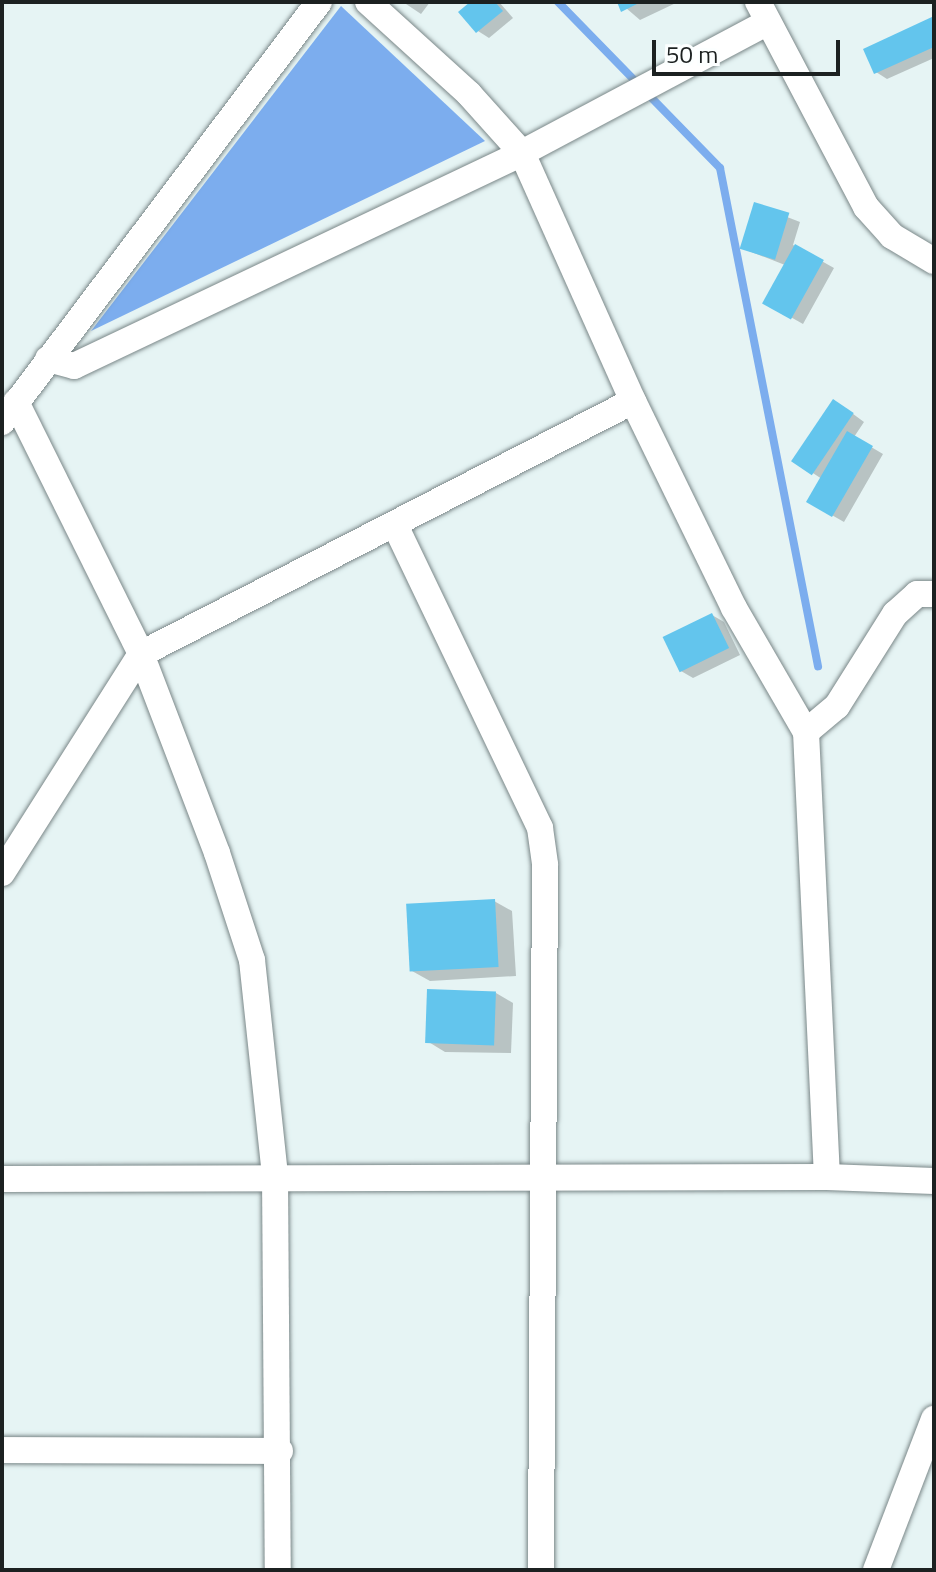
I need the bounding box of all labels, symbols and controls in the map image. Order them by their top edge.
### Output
scale bar [656,24,844,74]
text: 50 m [666,36,718,72]

